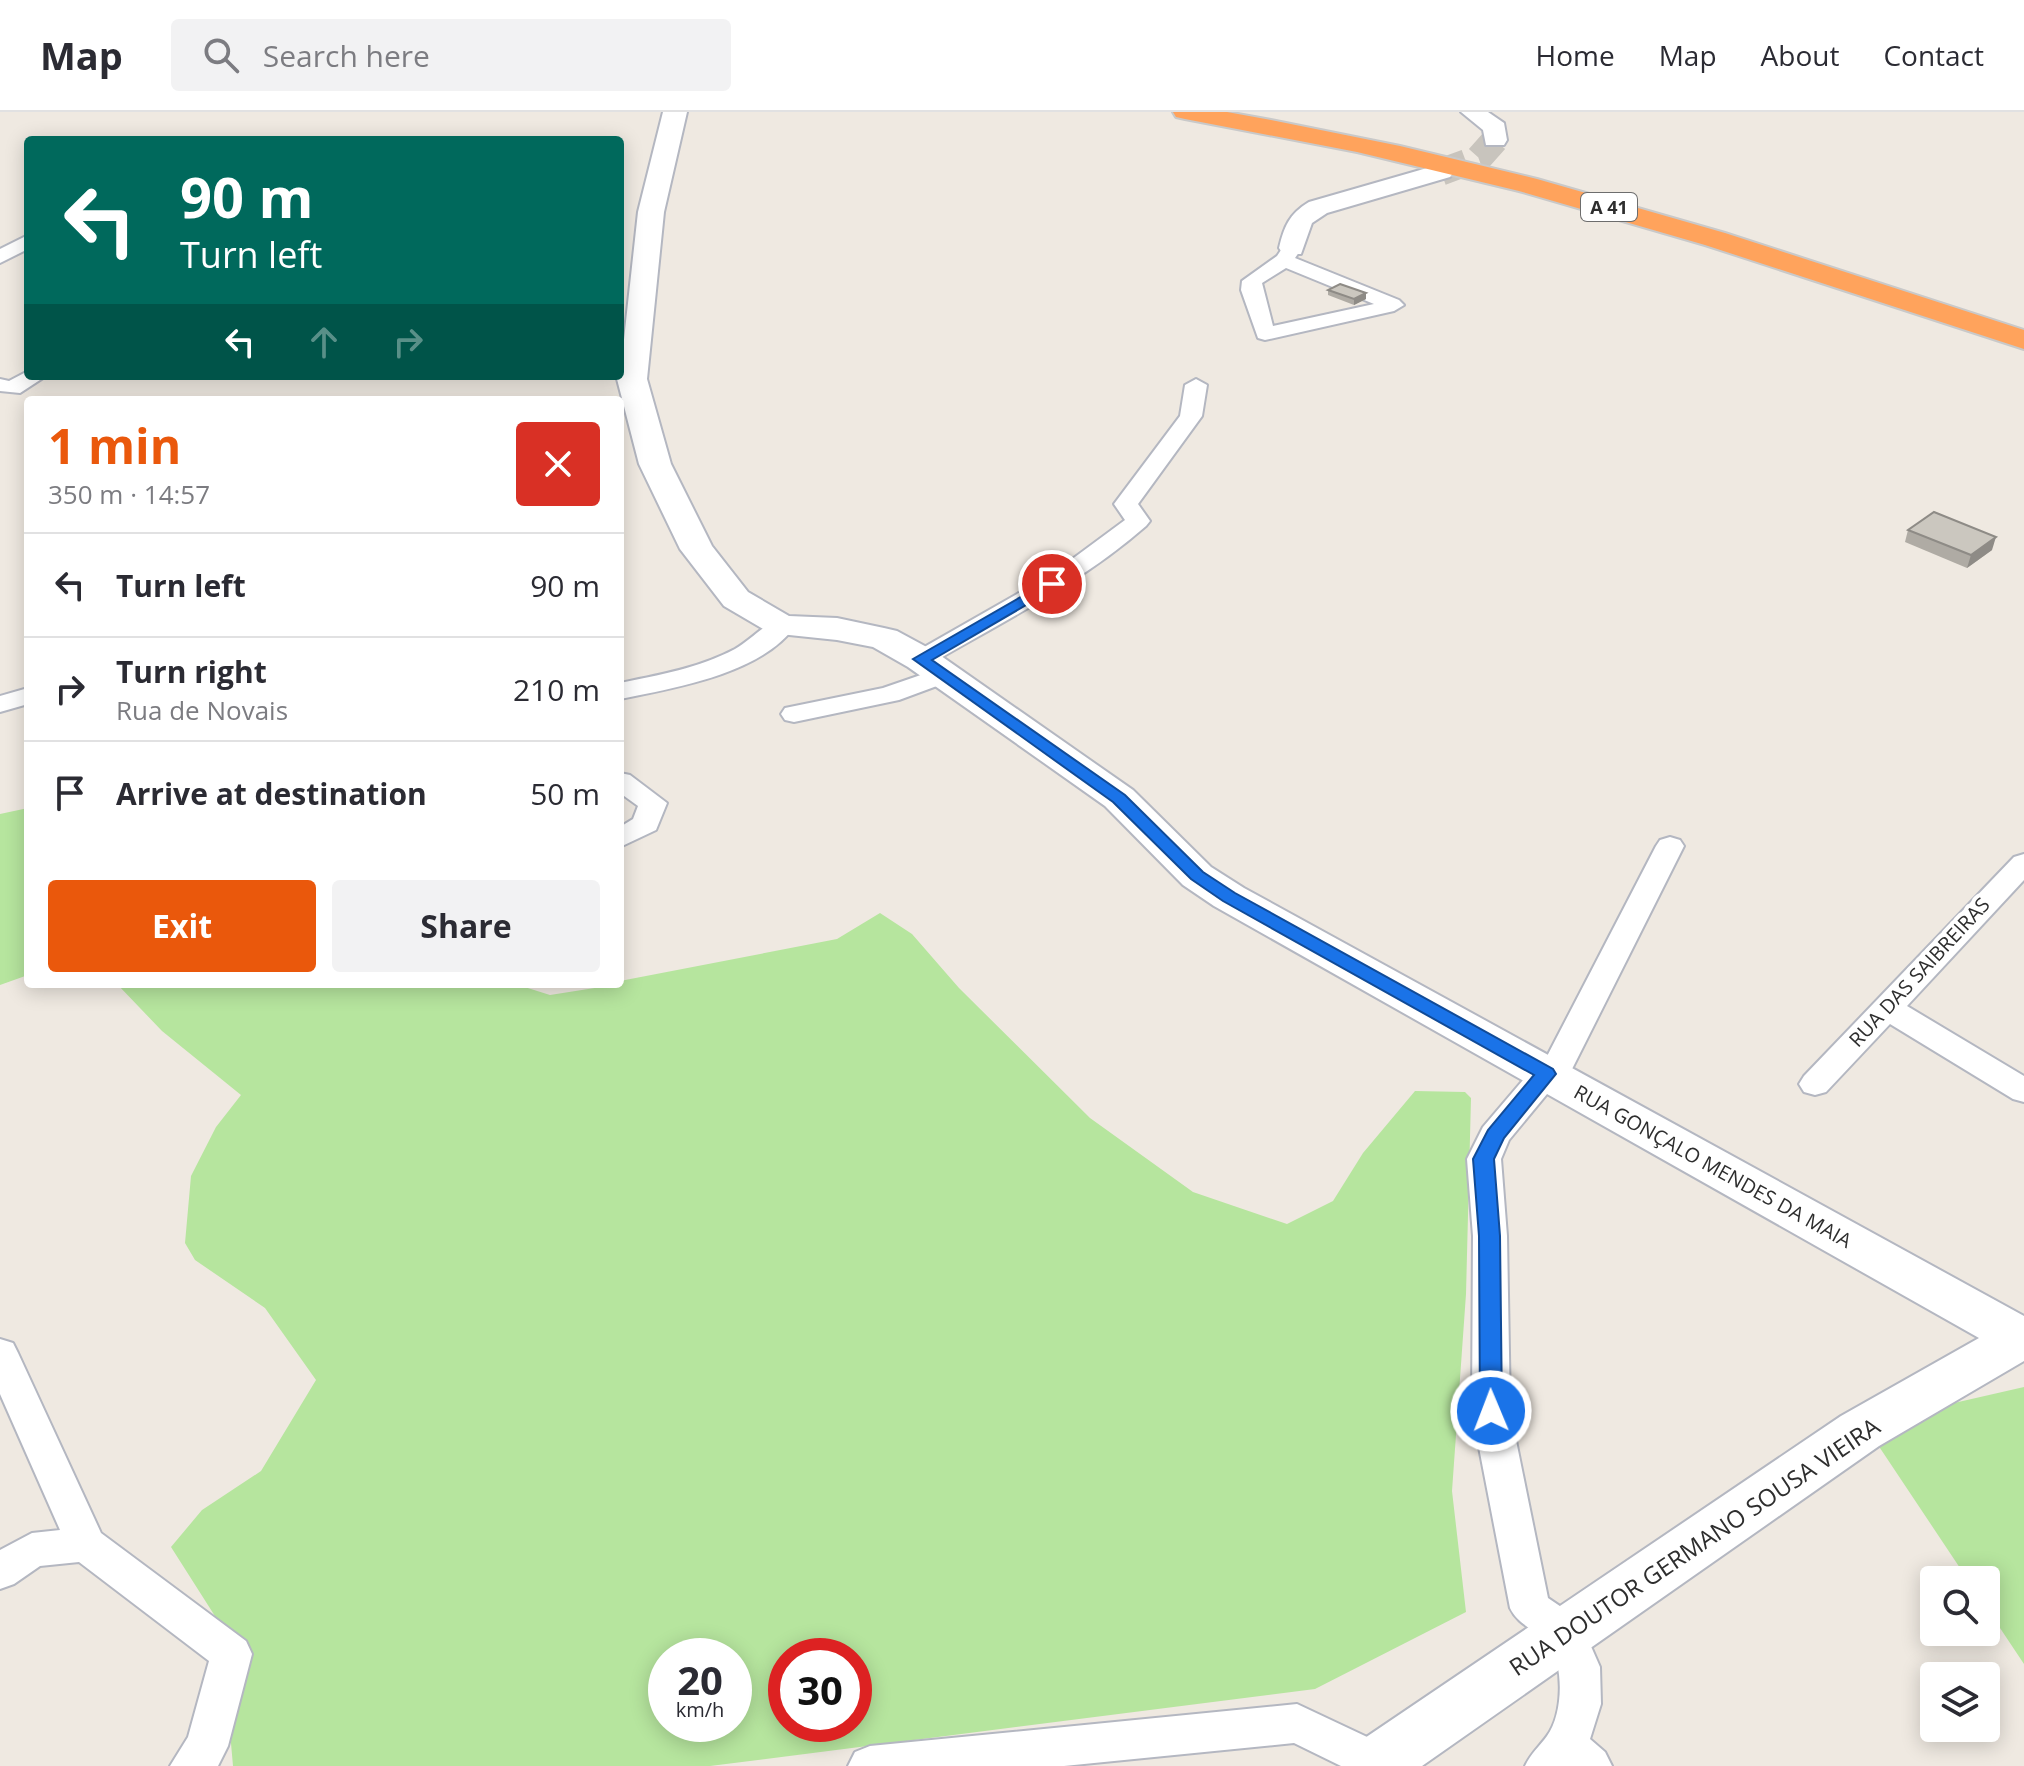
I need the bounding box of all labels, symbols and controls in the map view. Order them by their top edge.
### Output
search box [171,19,731,91]
text: Map [40,29,123,81]
icon: search [199,33,243,77]
text: Search here [263,35,430,76]
text: Home [1536,36,1615,74]
text: Map [1659,36,1717,74]
text: About [1761,36,1839,74]
text: Contact [1883,36,1984,74]
text: 90 m [180,158,314,234]
icon: left [48,168,152,272]
road number: A 41 [1581,193,1637,221]
text: Turn left [180,230,322,279]
icon: left [218,320,262,364]
icon: ahead [302,320,346,364]
icon: right [386,320,430,364]
text: 1 min [48,413,181,478]
button: close [516,422,600,506]
text: 350 m · 14:57 [48,476,210,512]
pin [1018,550,1086,618]
icon: arrive [1030,562,1074,606]
icon: left [48,563,92,607]
text: Turn left [116,565,246,606]
text: 90 m [530,565,600,606]
text: Turn right [116,651,267,692]
icon: right [48,667,92,711]
text: 210 m [513,669,600,710]
text: Rua de Novais [116,692,288,728]
icon: arrive [48,771,92,815]
text: Arrive at destination [116,773,427,814]
text: 50 m [530,773,600,814]
button: Exit [48,880,316,972]
button: Share [332,880,600,972]
street label: RUA DAS SAIBREIRAS [1843,891,1995,1053]
street label: RUA GONÇALO MENDES DA MAIA [1569,1078,1857,1254]
position arrow [1449,1369,1533,1453]
street label: RUA DOUTOR GERMANO SOUSA VIEIRA [1502,1409,1887,1683]
map controls [1920,1566,2000,1742]
button: search [1920,1566,2000,1646]
speed limit sign: 30 [768,1638,872,1742]
text: 20 [677,1652,723,1707]
button: layers [1920,1662,2000,1742]
text: km/h [676,1696,724,1723]

